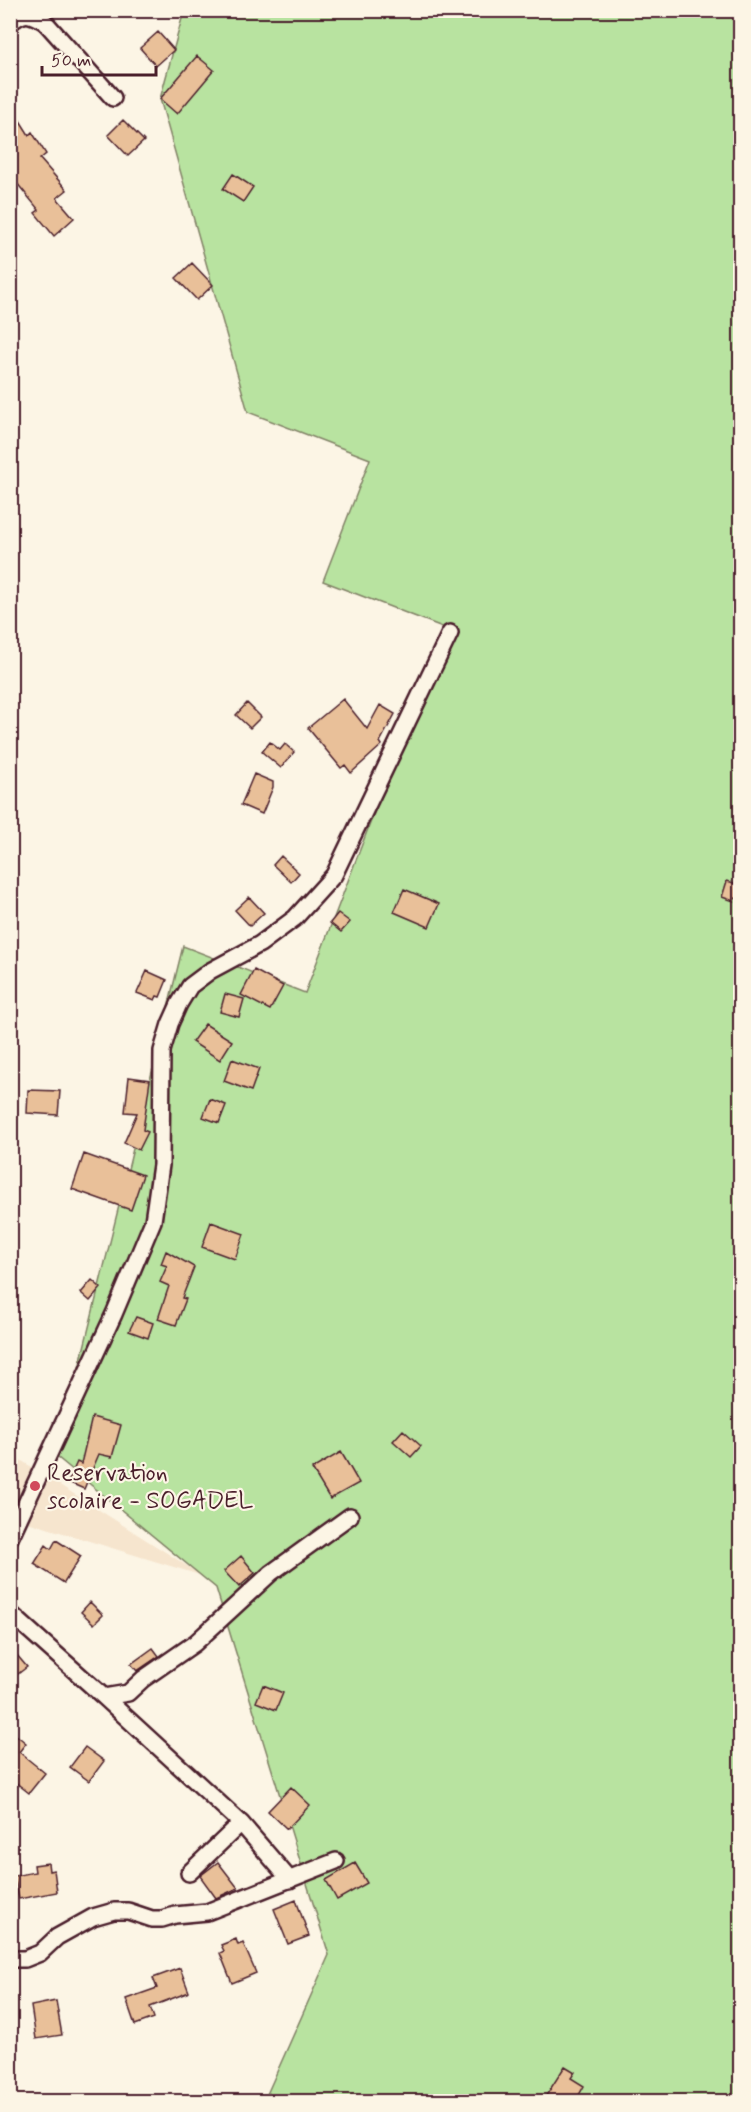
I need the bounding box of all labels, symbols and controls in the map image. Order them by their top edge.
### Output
scale bar [42,39,156,77]
text: 50 m [51,49,91,73]
place label: Reservation scolaire - SOGADEL [47,1458,253,1517]
marker: Reservation scolaire - SOGADEL [28,1479,42,1493]

